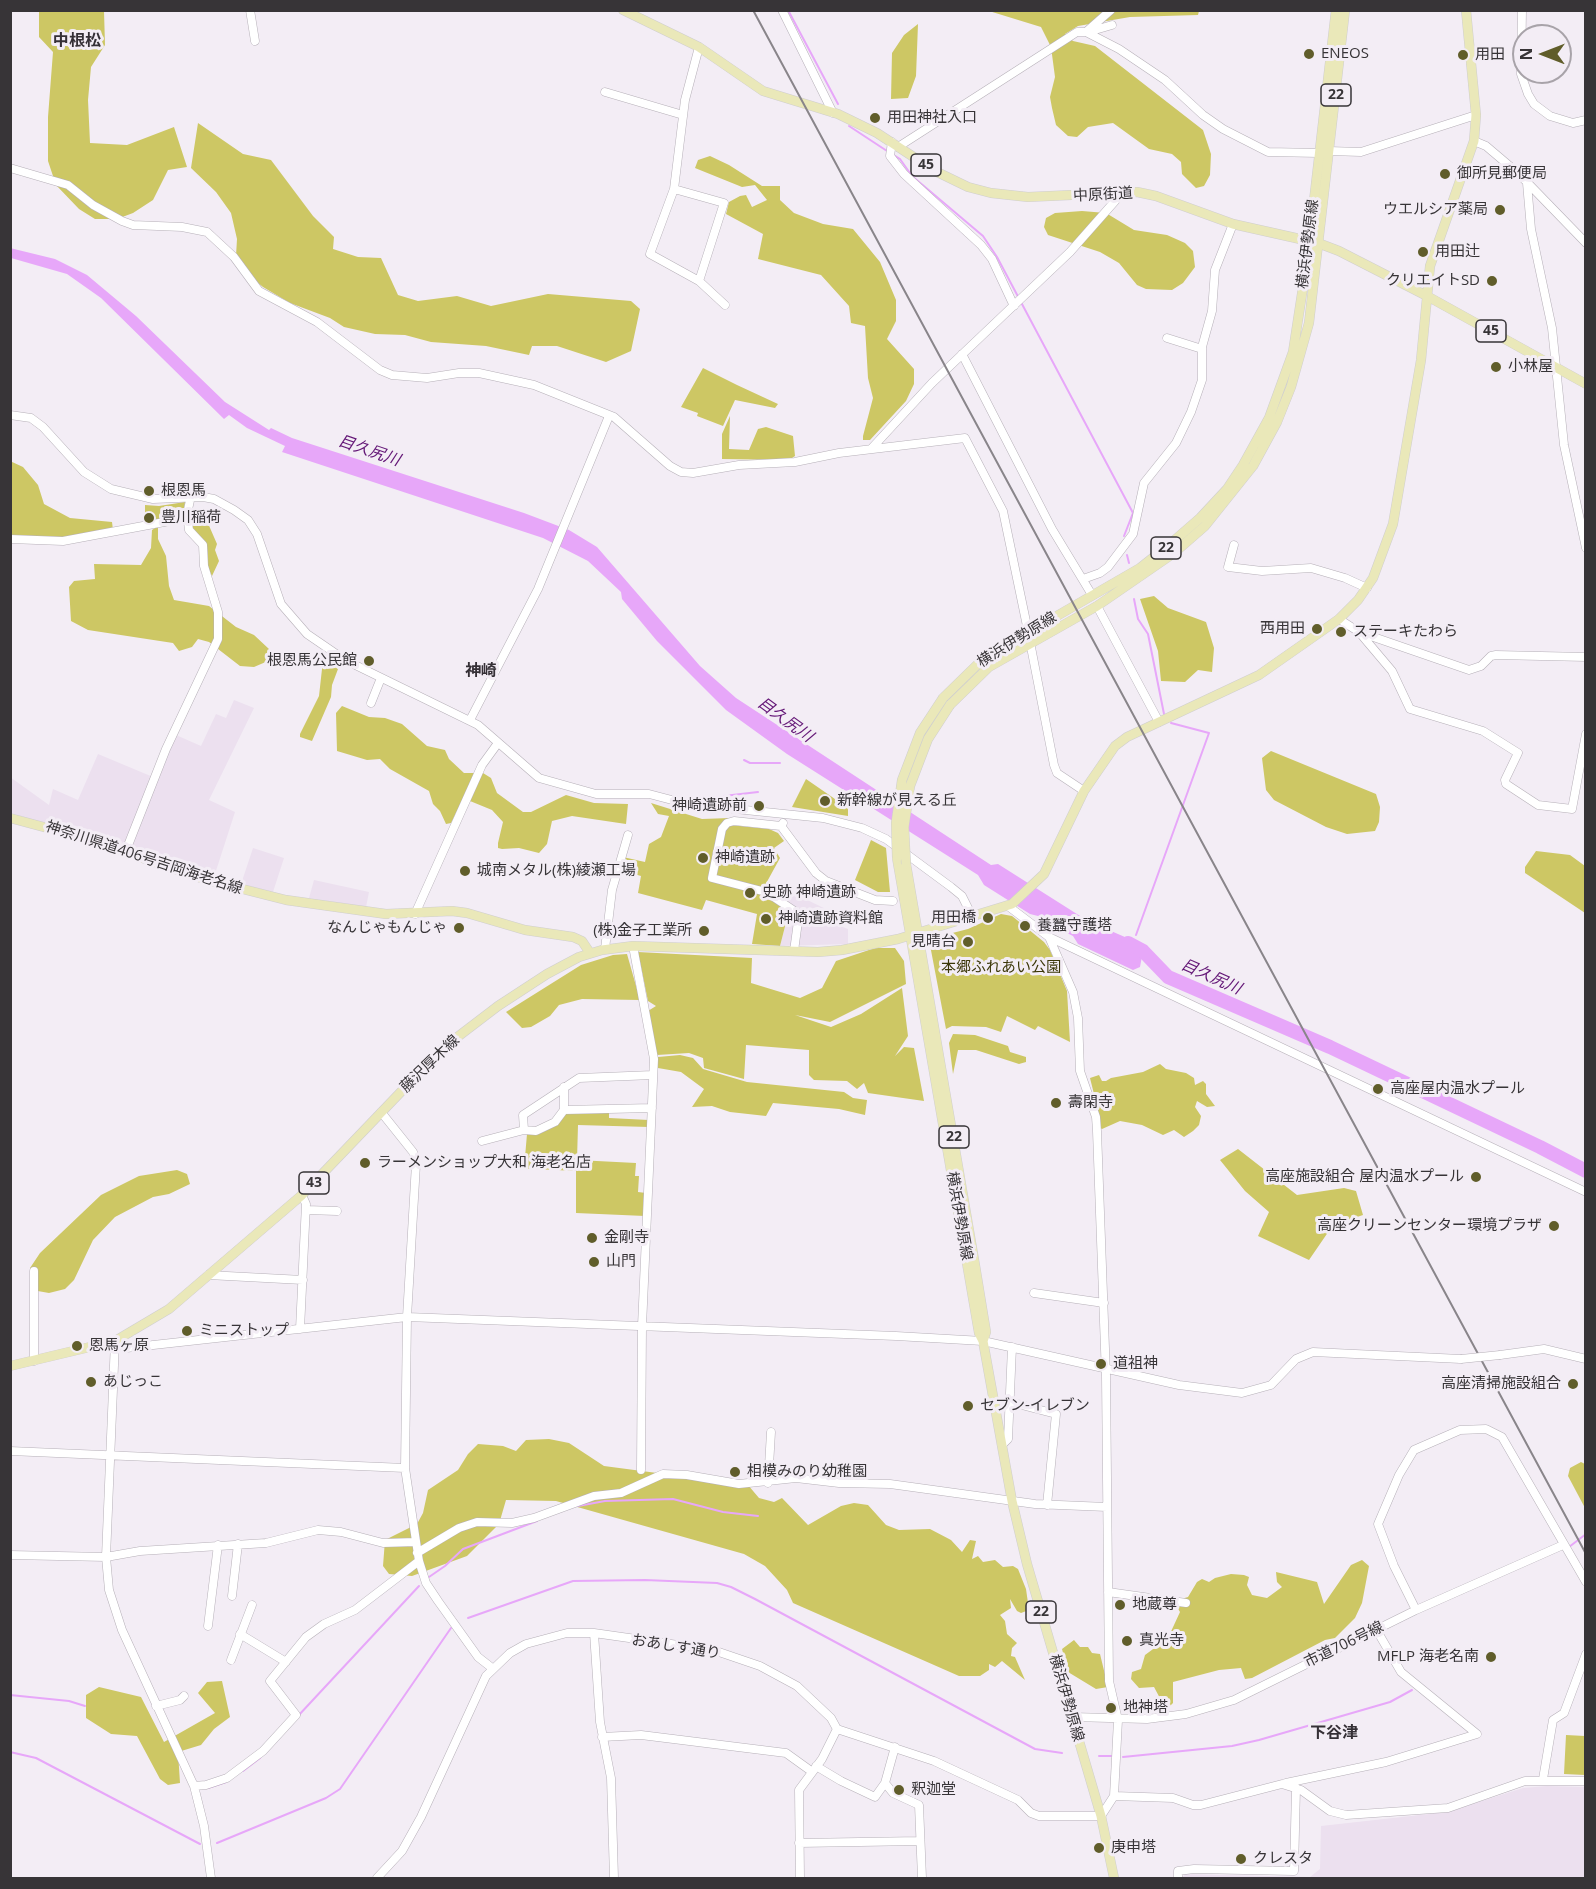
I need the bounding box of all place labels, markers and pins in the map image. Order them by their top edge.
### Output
place label: ENEOS [1321,45,1369,63]
place label: 用田 [1475,46,1505,64]
marker: ENEOS [1302,47,1316,61]
marker: 用田 [1456,48,1470,62]
place label: 用田神社入口 [887,109,977,127]
marker: 用田神社入口 [868,111,882,125]
place label: 御所見郵便局 [1457,165,1547,183]
marker: 御所見郵便局 [1438,167,1452,181]
place label: ウエルシア薬局 [1383,201,1488,219]
marker: ウエルシア薬局 [1493,203,1507,217]
place label: 用田辻 [1435,243,1480,261]
marker: 用田辻 [1416,245,1430,259]
place label: クリエイトSD [1386,272,1480,290]
marker: クリエイトSD [1485,274,1499,288]
place label: 小林屋 [1508,358,1553,376]
marker: 小林屋 [1489,360,1503,374]
place label: 根恩馬 [161,482,206,500]
marker: 根恩馬 [142,484,156,498]
place label: 豊川稲荷 [161,509,221,527]
marker: 豊川稲荷 [142,511,156,525]
place label: 西用田 [1260,620,1305,638]
marker: 西用田 [1310,622,1324,636]
place label: ステーキたわら [1353,623,1458,641]
marker: ステーキたわら [1334,625,1348,639]
place label: 根恩馬公民館 [267,652,357,670]
marker: 根恩馬公民館 [362,654,376,668]
place label: 新幹線が見える丘 [837,792,957,810]
marker: 新幹線が見える丘 [818,794,832,808]
place label: 神崎遺跡前 [672,797,747,815]
marker: 神崎遺跡前 [752,799,766,813]
place label: 神崎遺跡 [715,849,775,867]
marker: 神崎遺跡 [696,851,710,865]
place label: 城南メタル(株)綾瀬工場 [477,862,636,880]
marker: 城南メタル(株)綾瀬工場 [458,864,472,878]
place label: 史跡 神崎遺跡 [762,884,856,902]
marker: 史跡 神崎遺跡 [743,886,757,900]
place label: 用田橋 [931,909,976,927]
place label: 神崎遺跡資料館 [778,910,883,928]
marker: 用田橋 [981,911,995,925]
marker: 神崎遺跡資料館 [759,912,773,926]
place label: 養蠶守護塔 [1037,917,1112,935]
place label: なんじゃもんじゃ [327,919,447,937]
marker: 養蠶守護塔 [1018,919,1032,933]
marker: なんじゃもんじゃ [452,921,466,935]
place label: (株)金子工業所 [593,922,692,940]
marker: (株)金子工業所 [697,924,711,938]
place label: 見晴台 [911,933,956,951]
marker: 見晴台 [961,935,975,949]
place label: 高座屋内温水プール [1390,1080,1525,1098]
marker: 高座屋内温水プール [1371,1082,1385,1096]
place label: 壽閑寺 [1068,1094,1113,1112]
marker: 壽閑寺 [1049,1096,1063,1110]
place label: ラーメンショップ大和 海老名店 [377,1154,591,1172]
marker: ラーメンショップ大和 海老名店 [358,1156,372,1170]
place label: 高座施設組合 屋内温水プール [1265,1168,1464,1186]
marker: 高座施設組合 屋内温水プール [1469,1170,1483,1184]
place label: 高座クリーンセンター環境プラザ [1317,1217,1542,1235]
marker: 高座クリーンセンター環境プラザ [1547,1219,1561,1233]
place label: 金剛寺 [604,1229,649,1247]
marker: 金剛寺 [585,1231,599,1245]
place label: 山門 [606,1253,636,1271]
marker: 山門 [587,1255,601,1269]
place label: ミニストップ [199,1322,289,1340]
marker: ミニストップ [180,1324,194,1338]
place label: 恩馬ヶ原 [89,1337,149,1355]
marker: 恩馬ヶ原 [70,1339,84,1353]
place label: 道祖神 [1113,1355,1158,1373]
marker: 道祖神 [1094,1357,1108,1371]
place label: あじっこ [103,1373,163,1391]
marker: あじっこ [84,1375,98,1389]
place label: 高座清掃施設組合 [1441,1375,1561,1393]
marker: 高座清掃施設組合 [1566,1377,1580,1391]
place label: セブン-イレブン [980,1397,1090,1415]
marker: セブン-イレブン [961,1399,975,1413]
place label: 相模みのり幼稚園 [747,1463,867,1481]
marker: 相模みのり幼稚園 [728,1465,742,1479]
place label: 地蔵尊 [1132,1596,1177,1614]
marker: 地蔵尊 [1113,1598,1127,1612]
place label: 真光寺 [1139,1632,1184,1650]
marker: 真光寺 [1120,1634,1134,1648]
place label: MFLP 海老名南 [1377,1648,1479,1666]
marker: MFLP 海老名南 [1484,1650,1498,1664]
place label: 地神塔 [1123,1699,1168,1717]
marker: 地神塔 [1104,1701,1118,1715]
place label: 釈迦堂 [911,1781,956,1799]
marker: 釈迦堂 [892,1783,906,1797]
place label: 庚申塔 [1111,1839,1156,1857]
marker: 庚申塔 [1092,1841,1106,1855]
place label: クレスタ [1253,1850,1313,1868]
marker: クレスタ [1234,1852,1248,1866]

